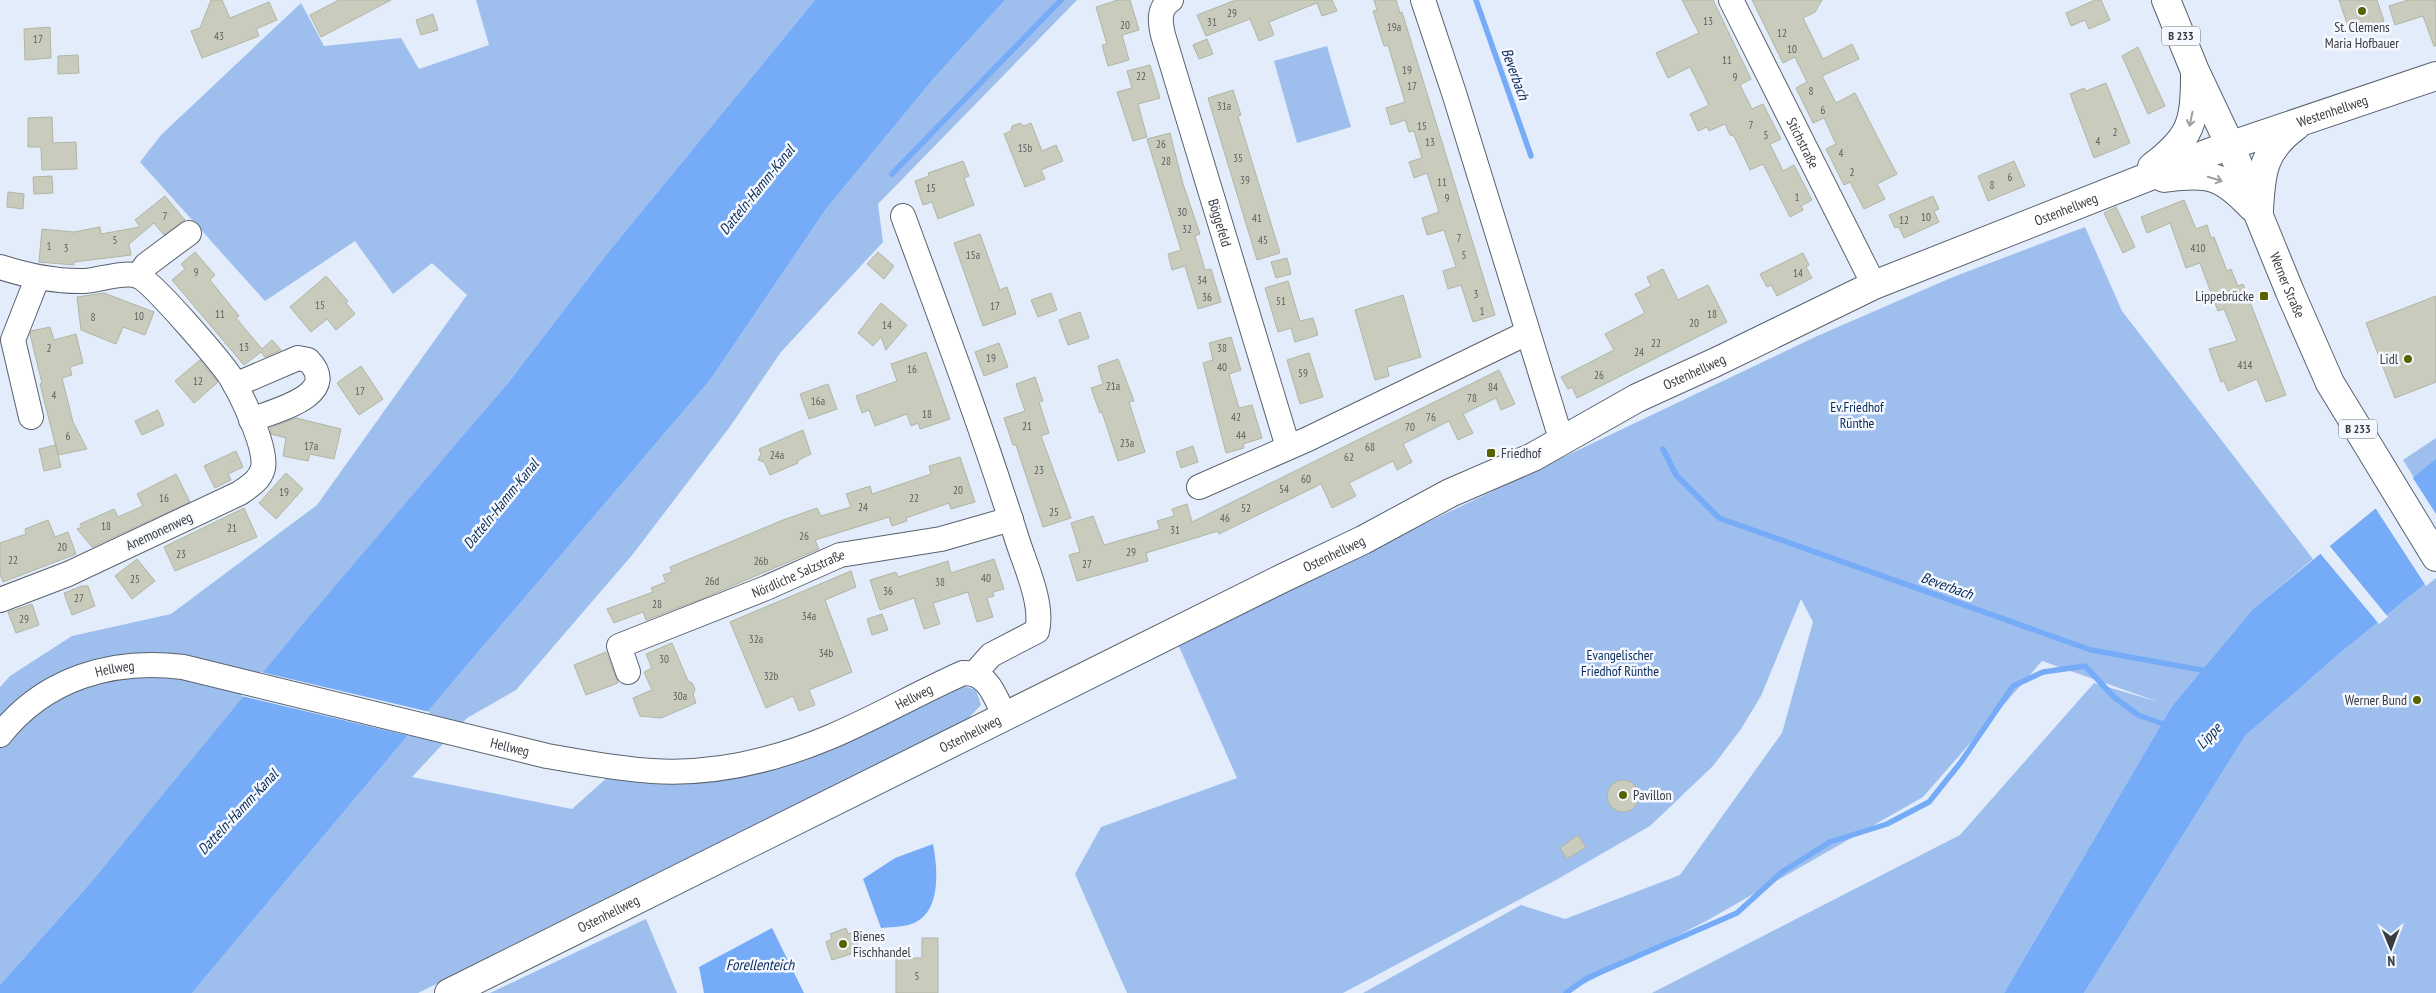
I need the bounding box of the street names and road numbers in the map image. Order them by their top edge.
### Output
road number: B 233 [2162,27,2200,46]
street label: Westenhellweg [2295,91,2370,131]
street label: Stichstraße [1782,115,1823,172]
street label: Ostenhellweg [2032,189,2100,230]
street label: Böggefeld [1204,197,1236,249]
street label: Werner Straße [2266,250,2309,321]
street label: Ostenhellweg [1660,350,1728,394]
road number: B 233 [2339,419,2377,438]
street label: Anemonenweg [123,508,195,554]
street label: Ostenhellweg [1300,531,1368,576]
street label: Nördliche Salzstraße [749,545,846,602]
street label: Hellweg [93,657,135,681]
street label: Hellweg [892,680,935,714]
street label: Ostenhellweg [936,711,1004,757]
street label: Hellweg [488,733,531,760]
street label: Ostenhellweg [575,891,642,937]

